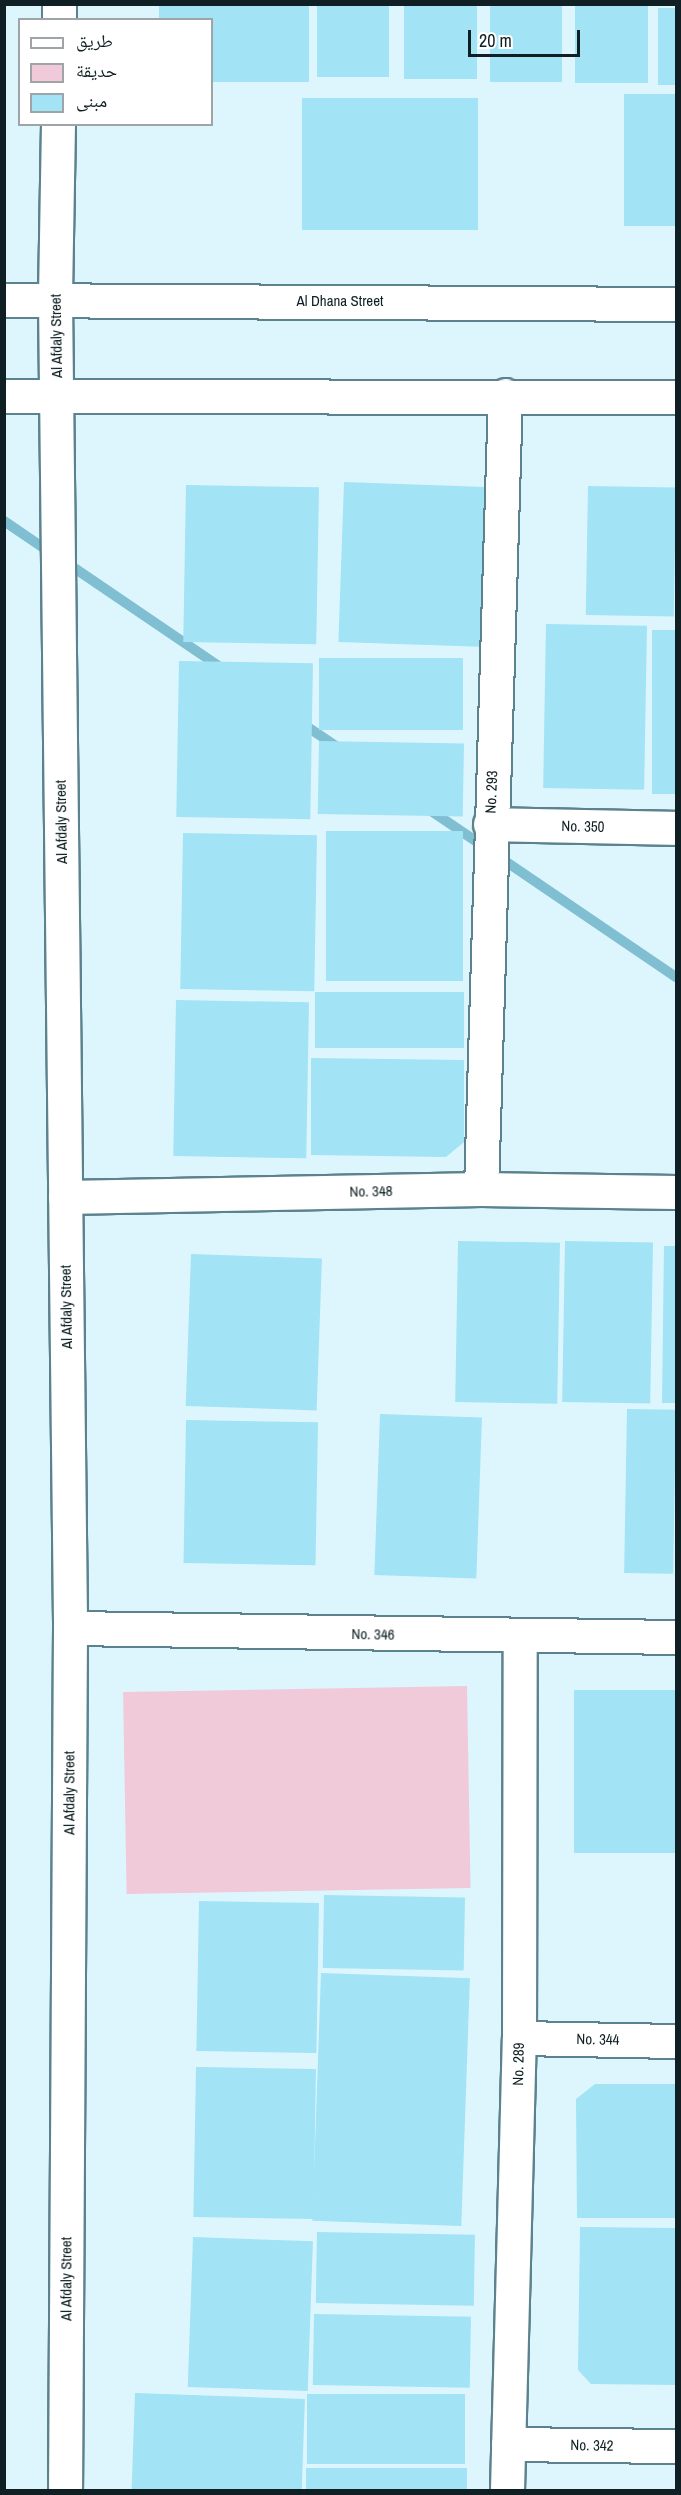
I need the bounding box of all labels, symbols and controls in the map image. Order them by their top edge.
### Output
legend [18,18,213,126]
scale bar [471,18,584,56]
text: طريق [76,28,113,53]
text: 20 m [479,28,512,53]
text: حديقة [76,58,117,83]
text: مبنى [76,88,107,113]
street label: Al Dhana Street [297,292,383,310]
street label: Al Afdaly Street [46,293,66,379]
street label: No. 293 [481,770,501,814]
street label: Al Afdaly Street [51,779,71,865]
street label: No. 350 [561,817,605,835]
street label: No. 348 [349,1182,393,1200]
street label: Al Afdaly Street [56,1264,76,1350]
street label: No. 346 [351,1625,395,1643]
street label: Al Afdaly Street [60,1751,78,1835]
street label: No. 344 [576,2030,620,2048]
street label: No. 289 [509,2042,527,2086]
street label: Al Afdaly Street [57,2237,75,2321]
street label: No. 342 [570,2436,614,2454]

